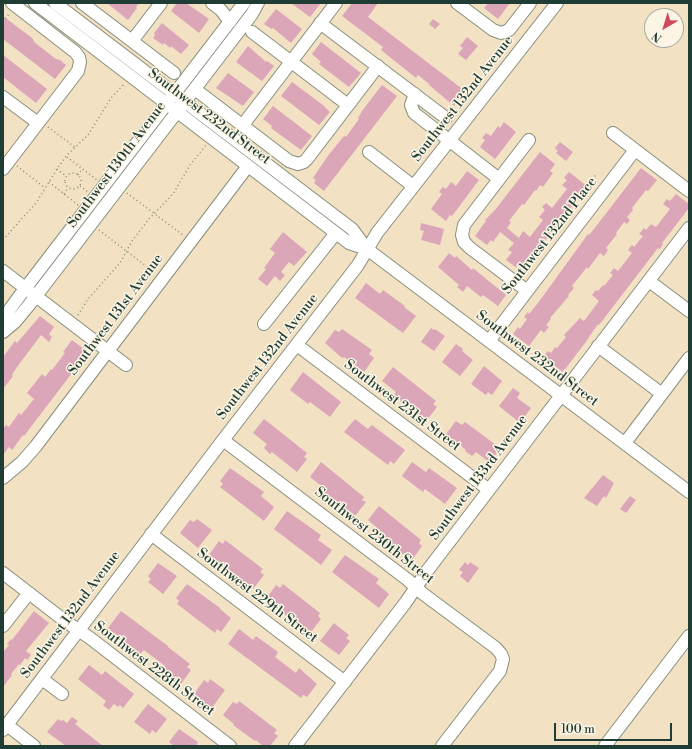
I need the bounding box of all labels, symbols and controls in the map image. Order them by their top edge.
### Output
north arrow [644,8,684,48]
text: N [649,28,665,45]
street label: Southwest 132nd Avenue [409,33,517,165]
street label: Southwest 232nd Street [144,65,274,169]
street label: Southwest 130th Avenue [64,99,170,231]
street label: Southwest 132nd Place [499,174,601,298]
street label: Southwest 131st Avenue [65,251,167,379]
street label: Southwest 132nd Avenue [214,291,322,423]
street label: Southwest 232nd Street [472,307,602,411]
street label: Southwest 231st Street [340,357,464,455]
street label: Southwest 133rd Avenue [426,412,532,544]
street label: Southwest 230th Street [311,484,437,588]
street label: Southwest 229th Street [193,545,321,647]
street label: Southwest 132nd Avenue [18,548,124,682]
street label: Southwest 228th Street [90,618,218,720]
scale bar [556,715,674,741]
text: 100 m [561,722,595,737]

